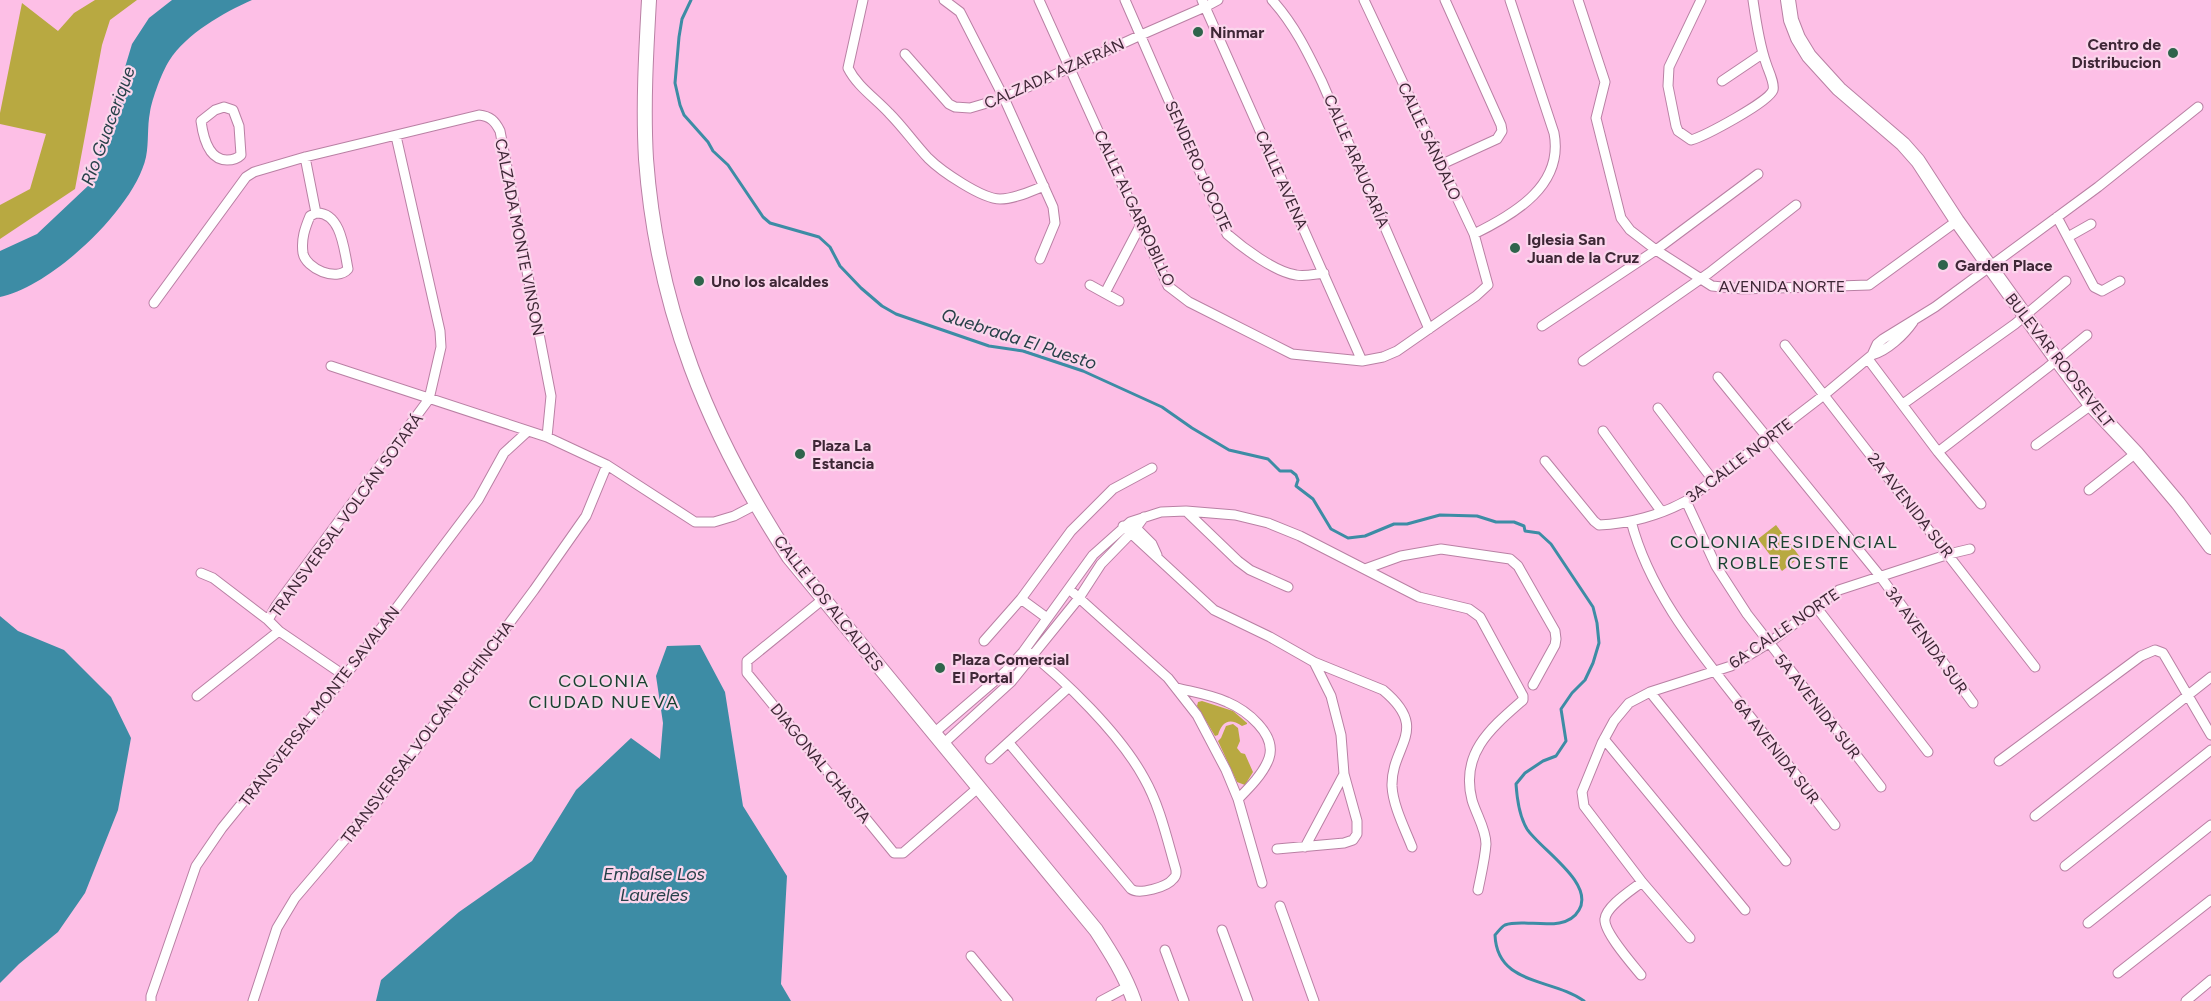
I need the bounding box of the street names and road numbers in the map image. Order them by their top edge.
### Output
street label: CALZADA AZAFRÁN [981,34,1127,113]
street label: CALLE SÁNDALO [1394,79,1465,203]
street label: CALLE ARAUCARÍA [1320,92,1393,231]
street label: SENDERO JOCOTE [1161,98,1236,235]
street label: CALLE ALGARROBILLO [1090,127,1179,289]
street label: CALLE AVENA [1251,128,1312,233]
street label: CALZADA MONTE VINSON [491,137,548,337]
street label: AVENIDA NORTE [1719,277,1845,296]
street label: BULEVAR ROOSEVELT [2001,290,2118,431]
street label: TRANSVERSAL VOLCÁN SOTARÁ [266,409,427,621]
street label: 3A CALLE NORTE [1682,414,1797,507]
street label: 2A AVENIDA SUR [1864,449,1958,562]
street label: CALLE LOS ALCALDES [770,532,888,675]
street label: 3A AVENIDA SUR [1881,583,1972,698]
street label: 6A CALLE NORTE [1725,584,1843,672]
street label: TRANSVERSAL MONTE SAVALAN [235,602,403,810]
street label: TRANSVERSAL VOLCÁN PICHINCHA [337,617,518,847]
street label: 5A AVENIDA SUR [1771,650,1865,763]
street label: 6A AVENIDA SUR [1730,695,1824,808]
street label: DIAGONAL CHASTA [766,700,875,827]

